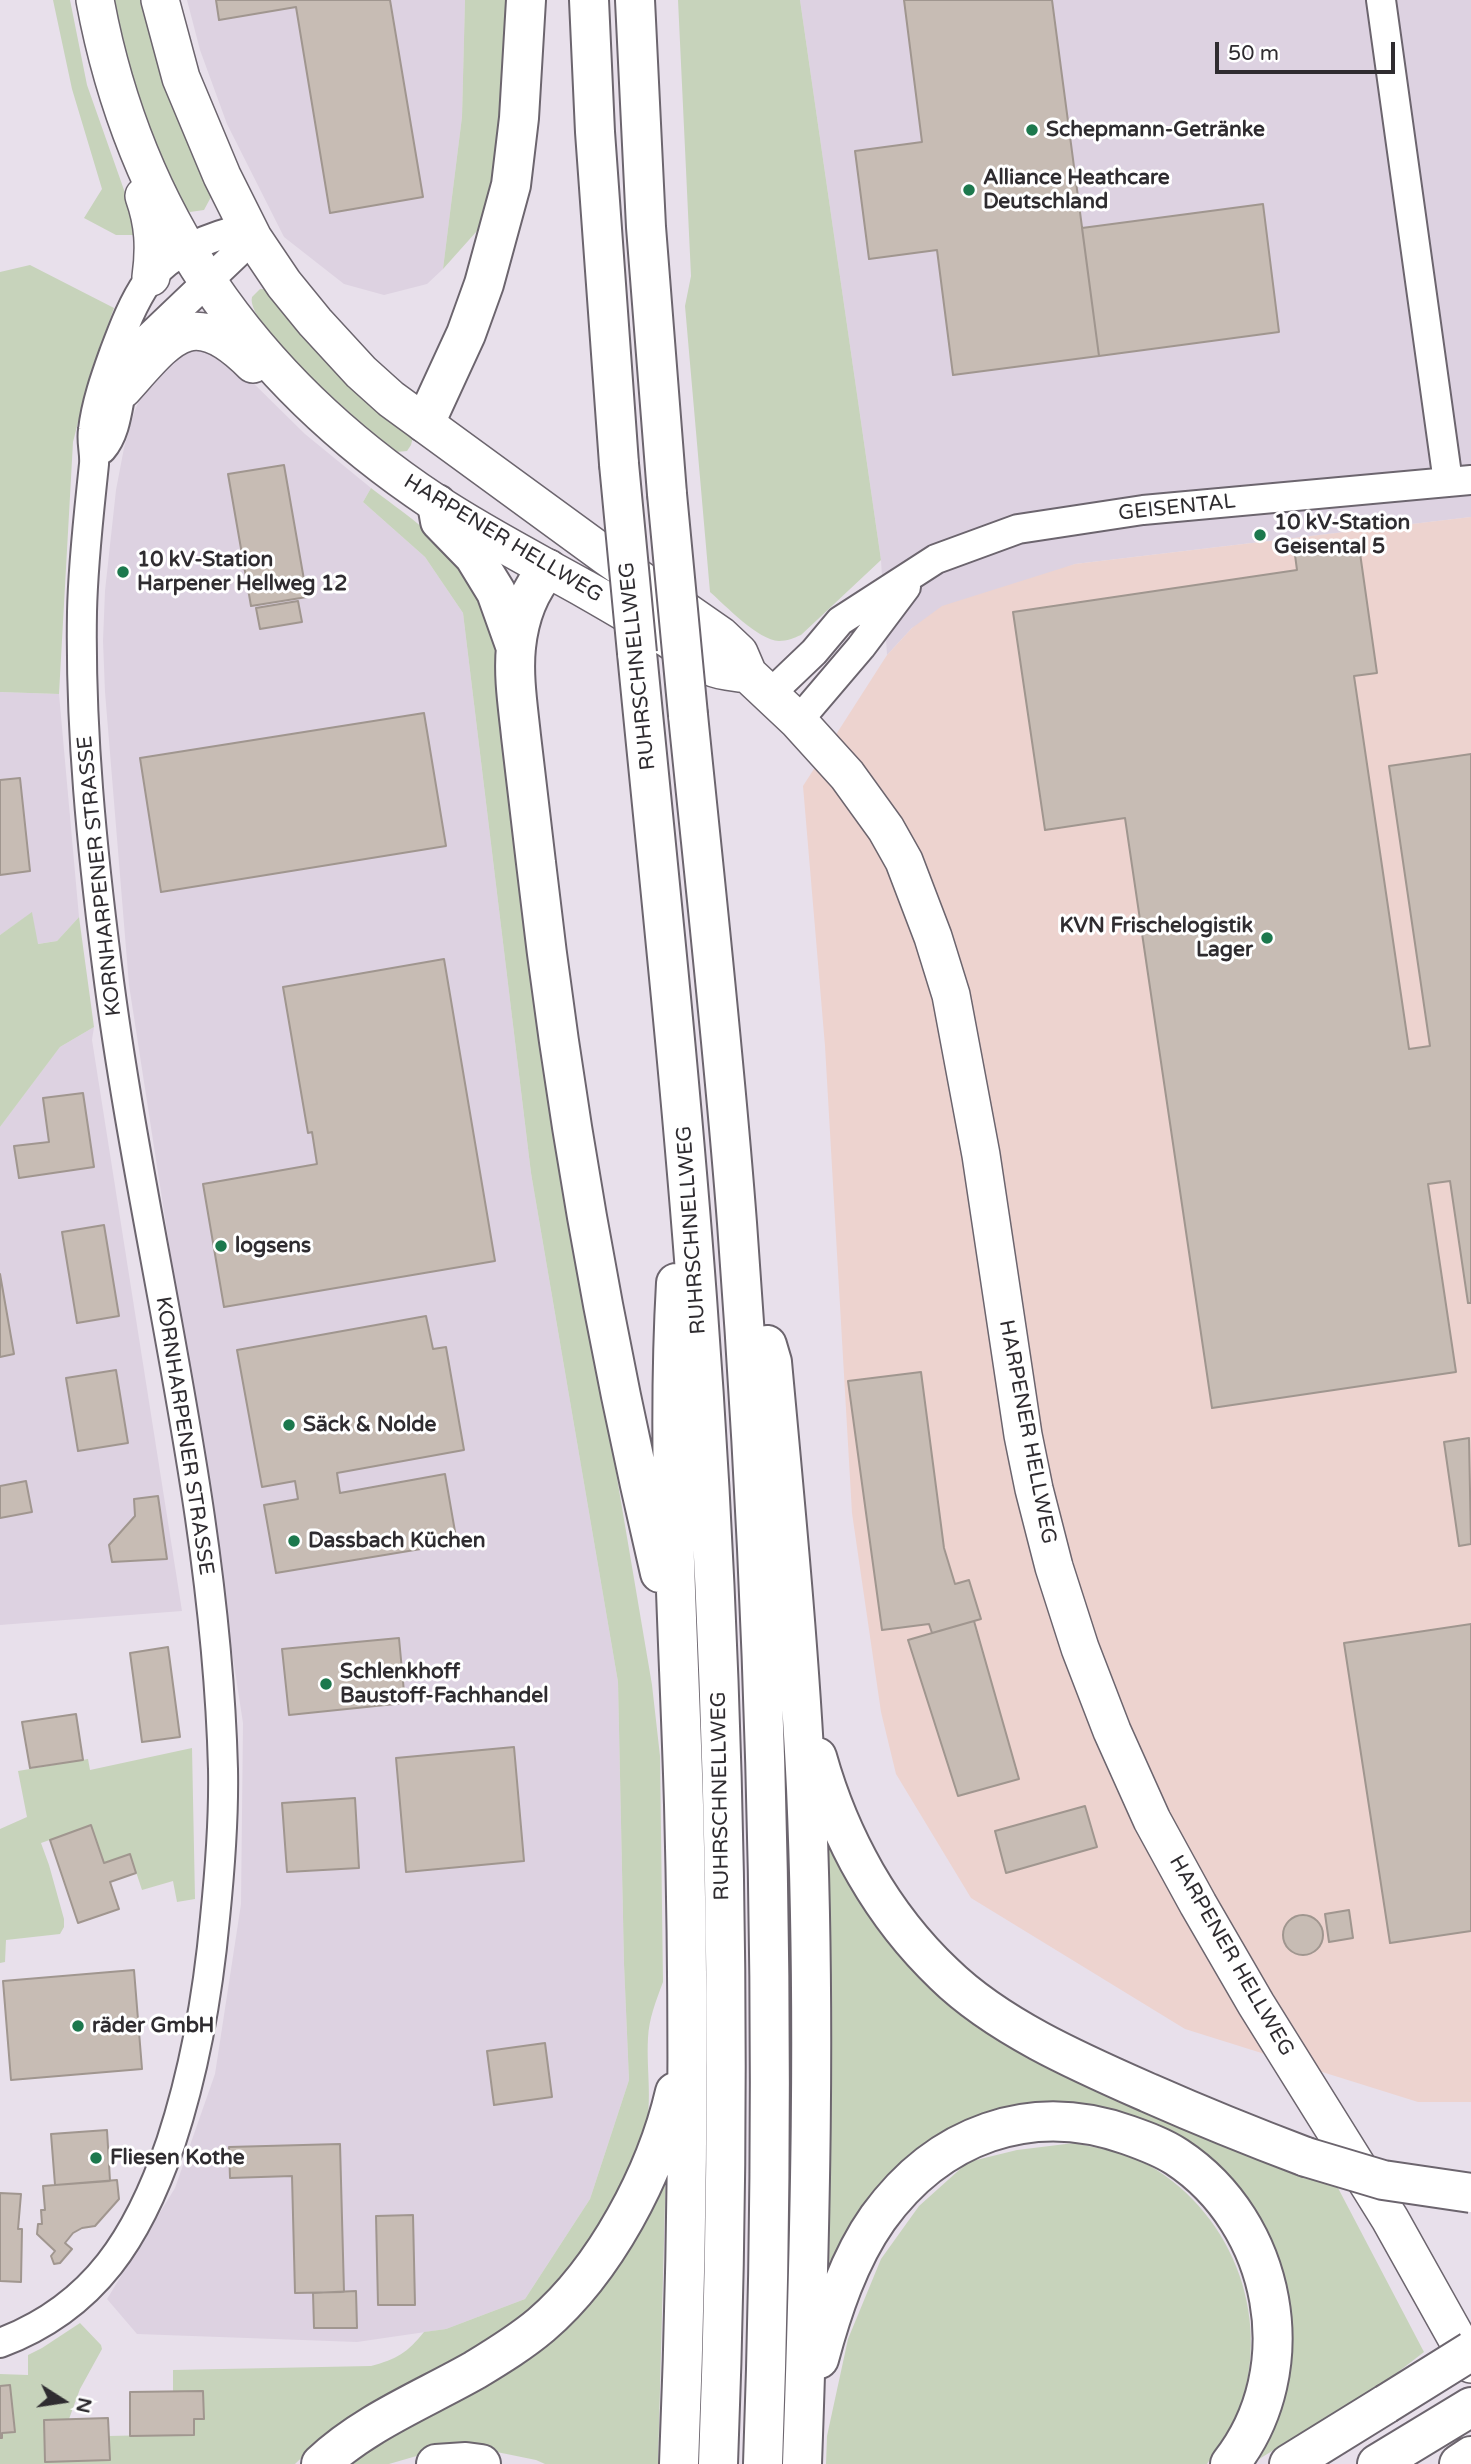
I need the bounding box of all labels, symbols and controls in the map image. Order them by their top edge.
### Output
scale bar [1219,28,1399,72]
text: 50 m [1228,41,1279,66]
place label: Schepmann-Getränke [1046,117,1265,143]
marker: Schepmann-Getränke [1024,122,1040,138]
place label: Alliance Heathcare Deutschland [983,165,1170,215]
marker: Alliance Heathcare Deutschland [961,182,977,198]
street label: HARPENER HELLWEG [399,470,607,608]
street label: GEISENTAL [1117,489,1237,527]
place label: 10 kV-Station Geisental 5 [1274,510,1410,560]
marker: 10 kV-Station Geisental 5 [1252,527,1268,543]
place label: 10 kV-Station Harpener Hellweg 12 [137,547,347,597]
street label: RUHRSCHNELLWEG [615,561,661,771]
marker: 10 kV-Station Harpener Hellweg 12 [115,564,131,580]
street label: KORNHARPENER STRASSE [73,735,127,1017]
place label: KVN Frischelogistik Lager [1059,913,1253,963]
marker: KVN Frischelogistik Lager [1259,930,1275,946]
street label: RUHRSCHNELLWEG [672,1125,712,1335]
place label: logsens [235,1233,311,1259]
marker: logsens [213,1238,229,1254]
street label: KORNHARPENER STRASSE [150,1295,218,1577]
street label: HARPENER HELLWEG [993,1318,1061,1546]
place label: Säck & Nolde [303,1412,436,1438]
marker: Säck & Nolde [281,1417,297,1433]
place label: Dassbach Küchen [308,1528,486,1554]
marker: Dassbach Küchen [286,1533,302,1549]
place label: Schlenkhoff Baustoff-Fachhandel [340,1659,548,1709]
marker: Schlenkhoff Baustoff-Fachhandel [318,1676,334,1692]
street label: RUHRSCHNELLWEG [707,1691,735,1901]
street label: HARPENER HELLWEG [1163,1851,1299,2061]
place label: räder GmbH [92,2013,214,2039]
marker: räder GmbH [70,2018,86,2034]
place label: Fliesen Kothe [110,2145,245,2171]
marker: Fliesen Kothe [88,2150,104,2166]
north arrow [28,2366,98,2436]
text: N [71,2396,96,2415]

